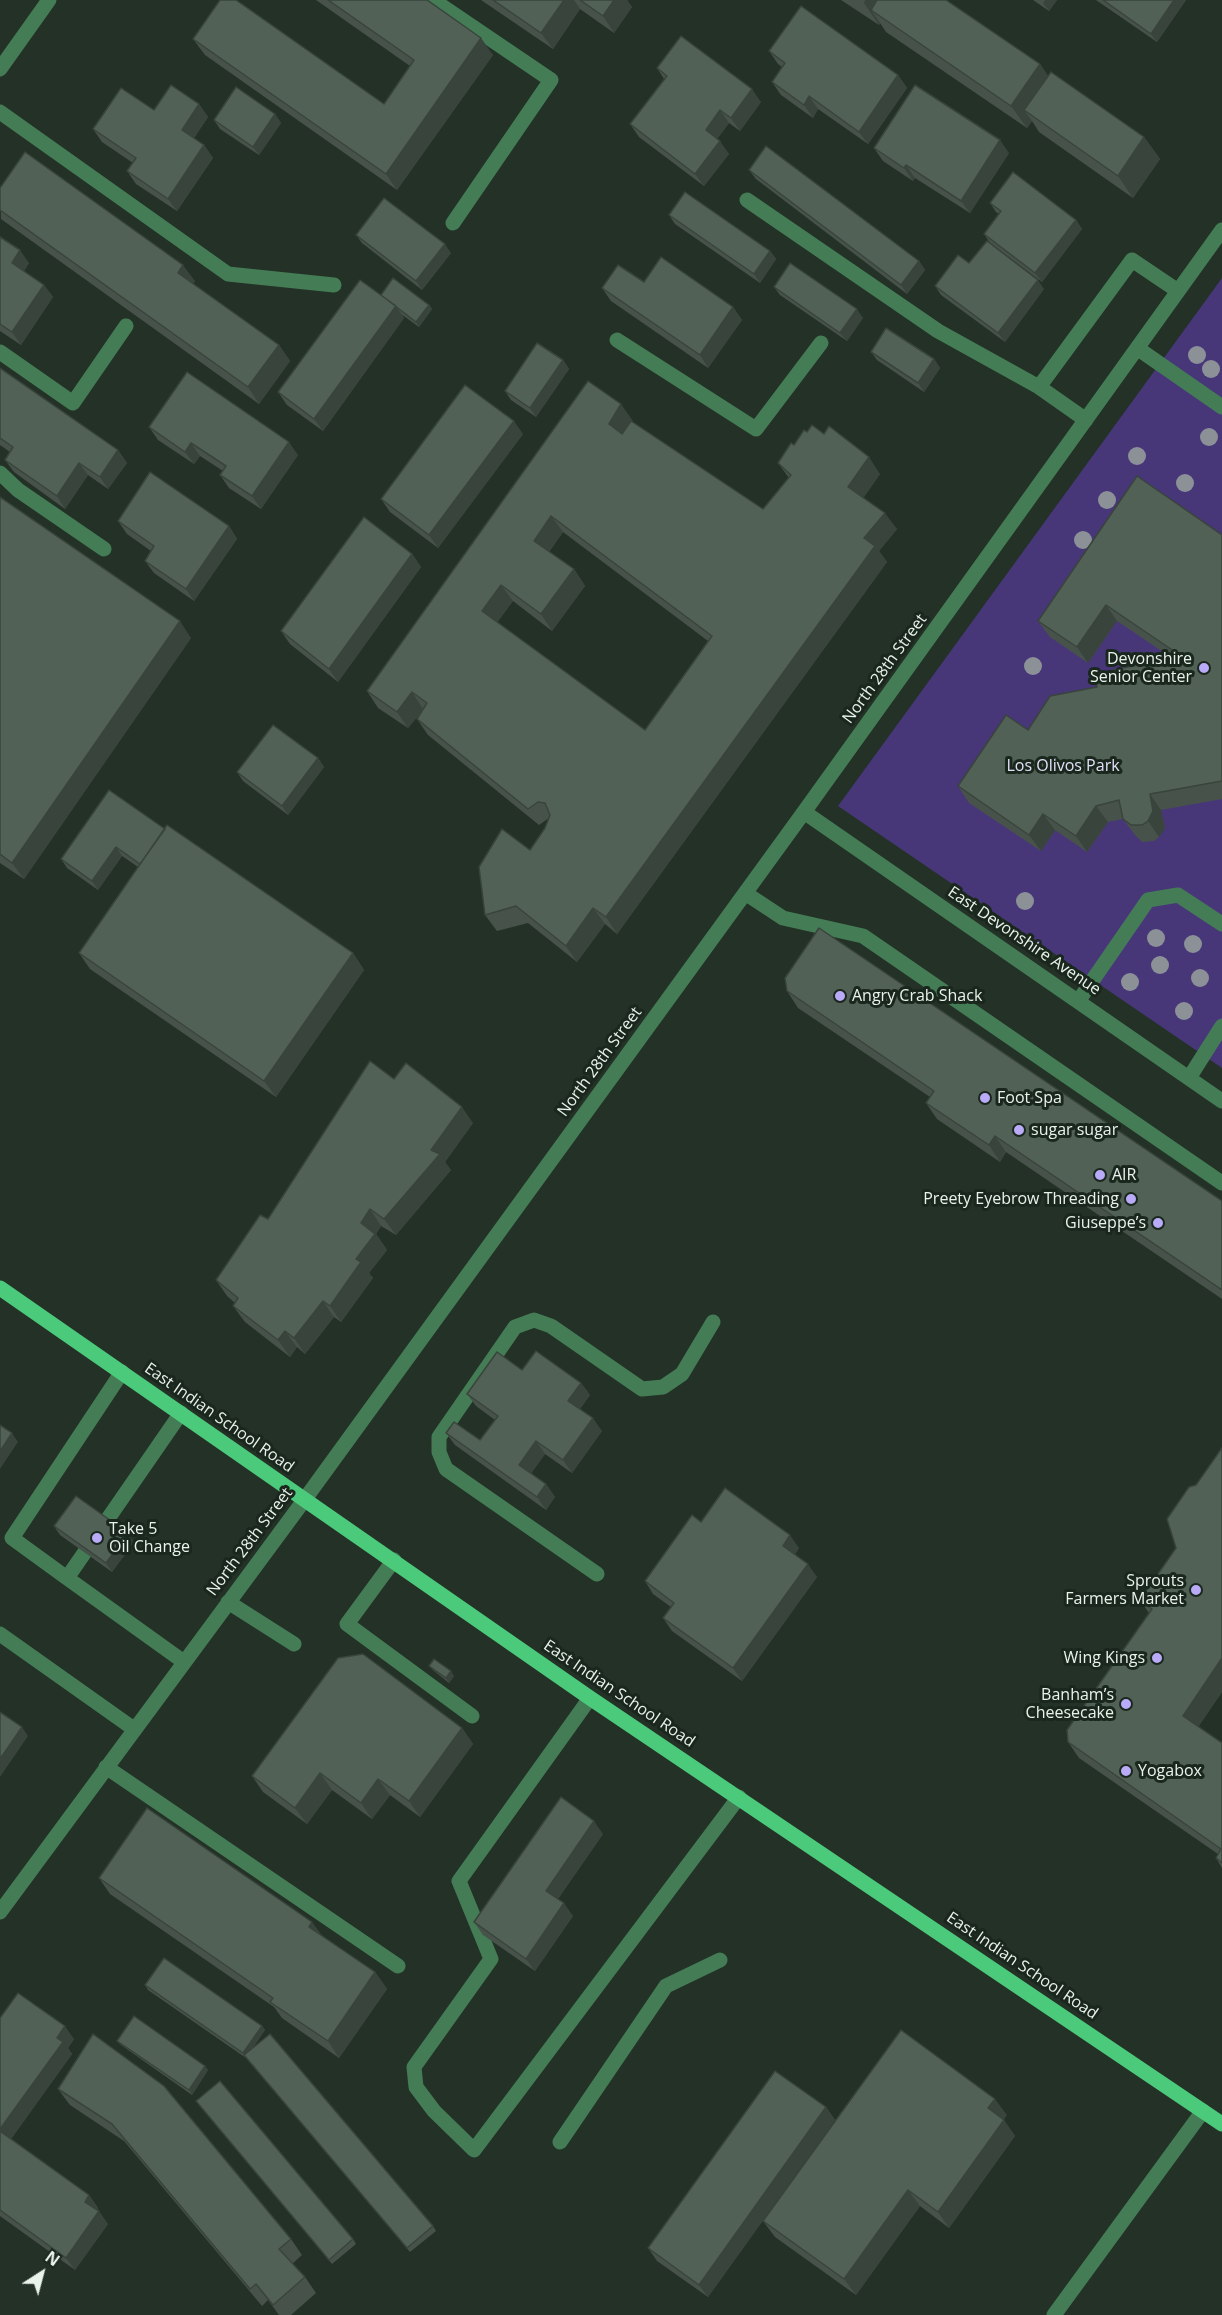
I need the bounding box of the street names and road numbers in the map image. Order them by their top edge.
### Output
street label: North 28th Street [839,611,931,727]
street label: East Devonshire Avenue [944,883,1104,999]
street label: North 28th Street [554,1004,646,1120]
street label: East Indian School Road [141,1359,297,1477]
street label: North 28th Street [203,1484,297,1600]
street label: East Indian School Road [540,1636,698,1752]
street label: East Indian School Road [943,1908,1101,2024]

